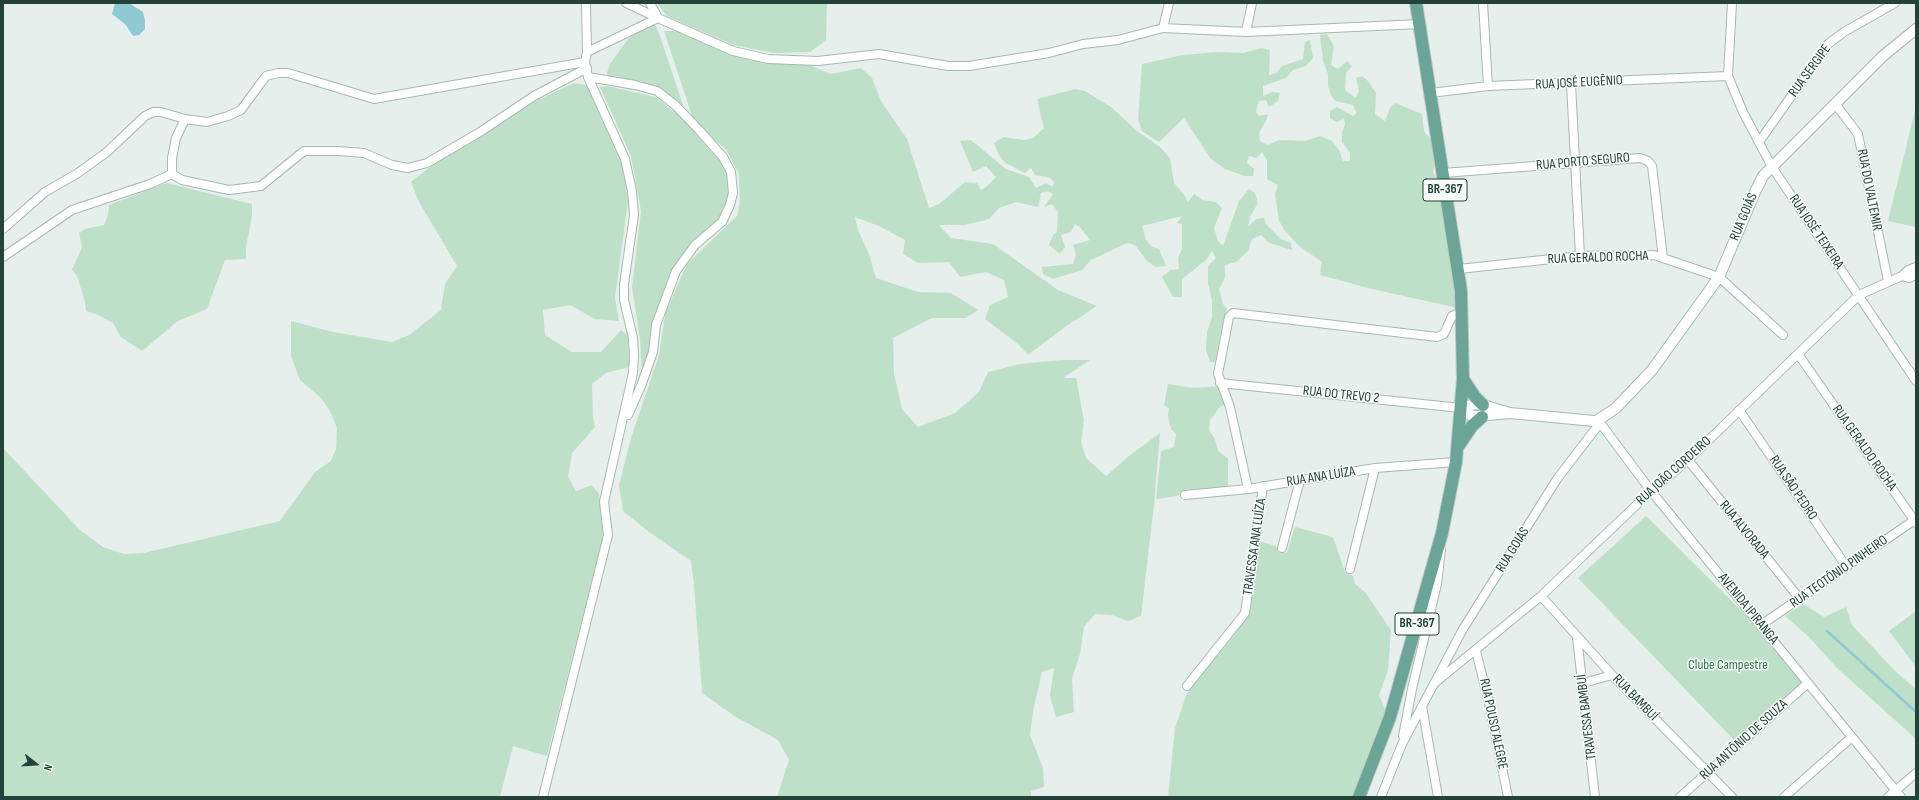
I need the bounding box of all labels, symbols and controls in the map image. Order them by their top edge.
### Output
street label: RUA SERGIPE [1785,41,1835,101]
street label: RUA JOSÉ EUGÊNIO [1535,72,1623,94]
street label: RUA DO VALTEMIR [1853,148,1885,232]
street label: RUA PORTO SEGURO [1536,150,1630,174]
road number: BR-367 [1423,179,1467,201]
street label: RUA GOIÁS [1726,191,1762,243]
street label: RUA JOSÉ TEIXEIRA [1785,192,1847,272]
street label: RUA GERALDO ROCHA [1547,248,1649,268]
street label: RUA DO TREVO 2 [1302,383,1380,407]
street label: RUA GERALDO ROCHA [1828,402,1900,494]
street label: RUA JOÃO CORDEIRO [1633,433,1715,509]
street label: RUA SÃO PEDRO [1765,453,1821,523]
street label: RUA ANA LUÍZA [1285,463,1357,491]
street label: TRAVESSA ANA LUÍZA [1240,498,1270,596]
street label: RUA ALVORADA [1715,498,1773,562]
street label: RUA GOIÁS [1493,524,1533,576]
street label: RUA TEOTÔNIO PINHEIRO [1787,532,1891,612]
street label: AVENIDA IPIRANGA [1714,570,1782,648]
road number: BR-367 [1395,613,1439,635]
park label: Clube Campestre [1688,657,1768,673]
street label: RUA BAMBUÍ [1609,671,1661,725]
street label: TRAVESSA BAMBUÍ [1573,673,1601,761]
street label: RUA POUSO ALEGRE [1475,677,1511,771]
street label: RUA ANTÔNIO DE SOUZA [1697,696,1791,784]
north arrow [16,744,56,784]
text: N [41,763,55,772]

